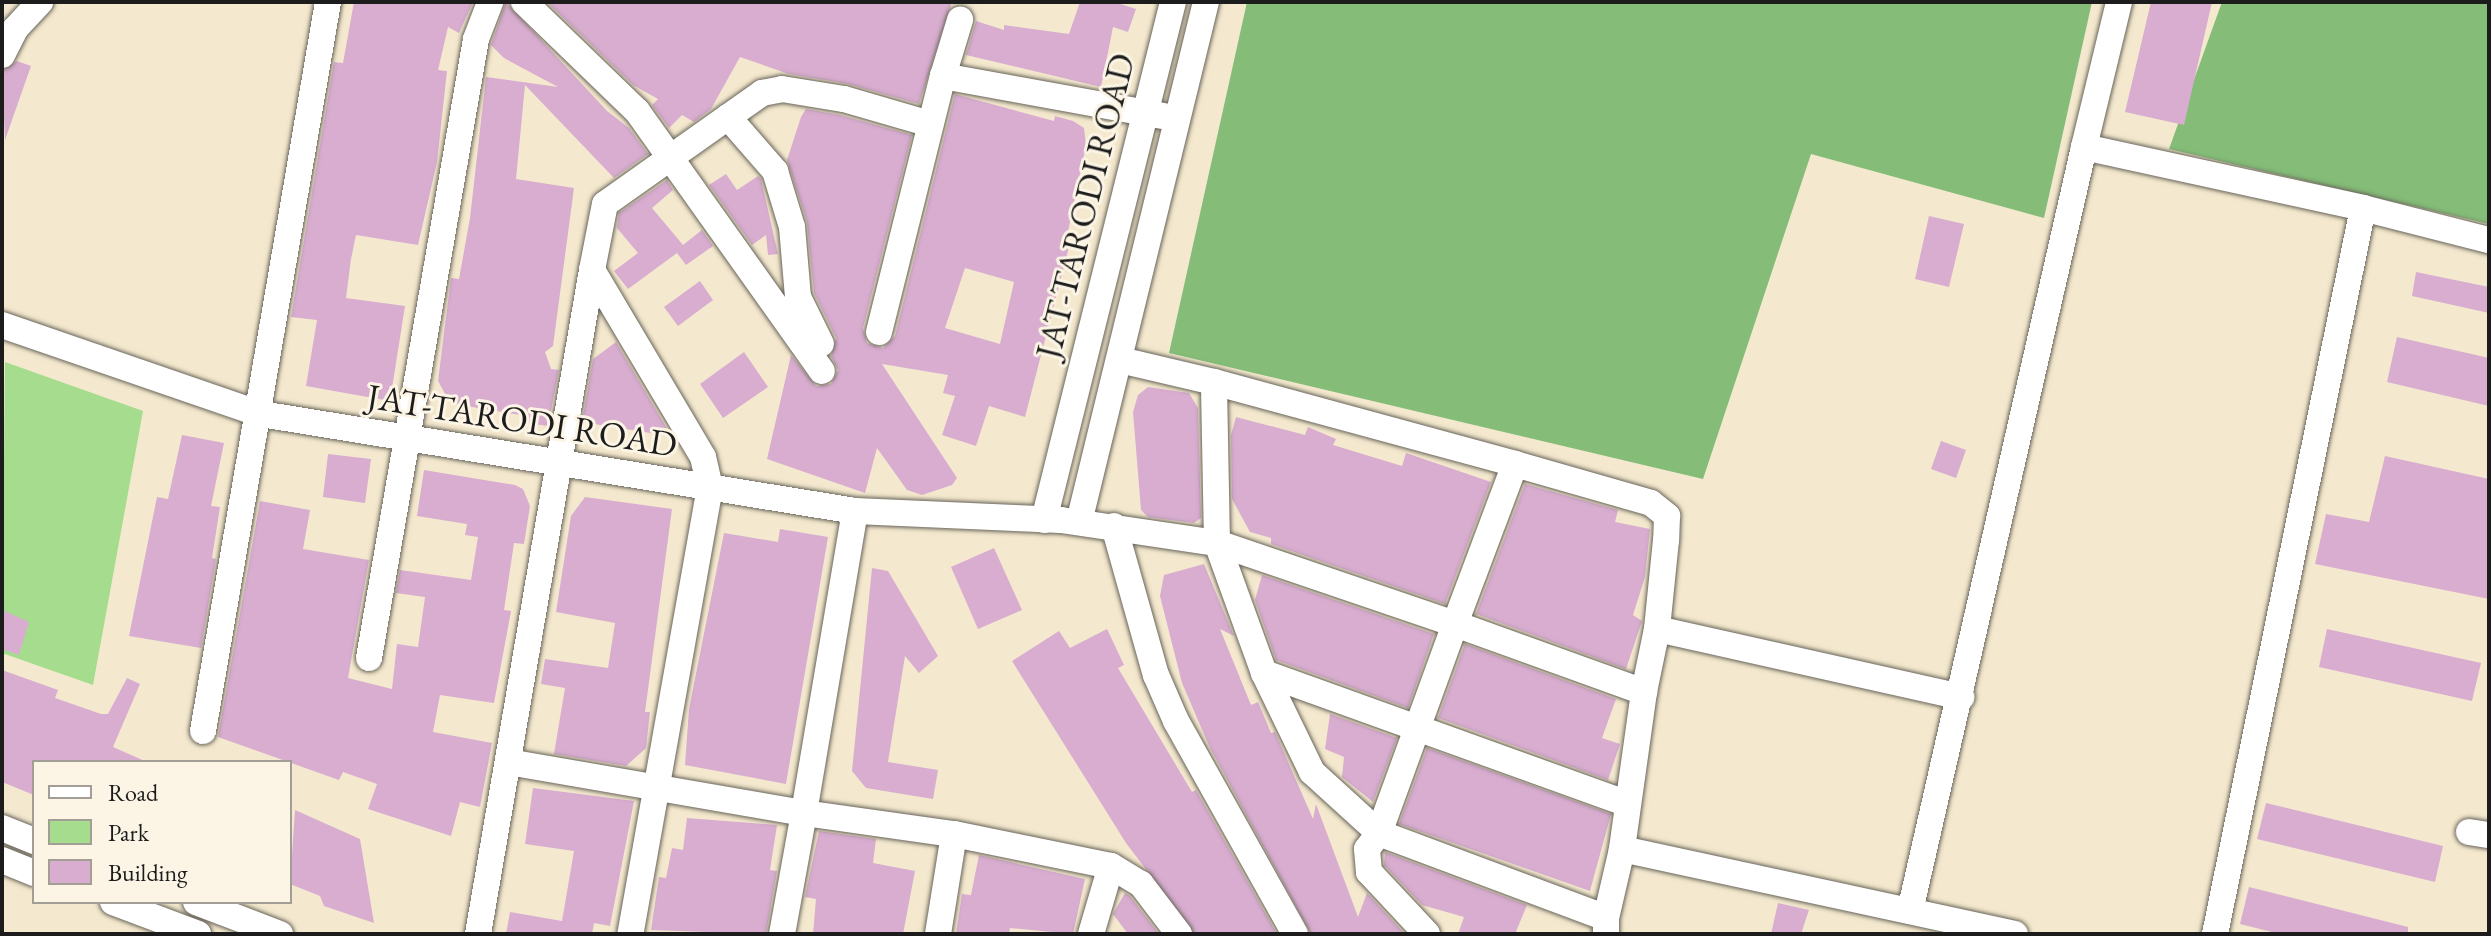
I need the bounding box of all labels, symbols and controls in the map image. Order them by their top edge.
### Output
street label: JAT-TARODI ROAD [1026,49,1144,363]
street label: JAT-TARODI ROAD [364,374,680,466]
legend [32,760,292,904]
text: Road [108,777,158,808]
text: Park [108,817,149,848]
text: Building [108,857,188,888]

